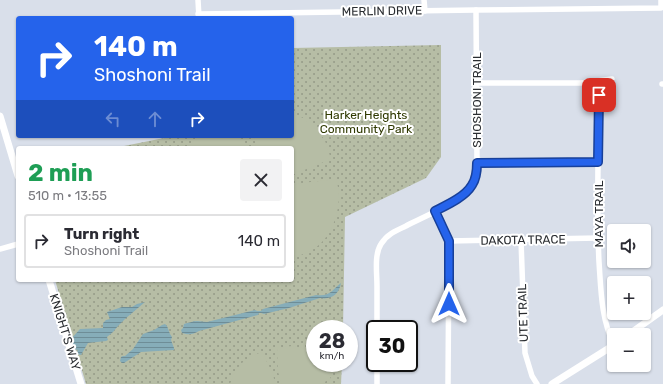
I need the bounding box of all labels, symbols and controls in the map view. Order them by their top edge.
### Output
street label: MERLIN DRIVE [342,3,422,19]
text: 140 m [94,30,178,63]
icon: right [28,32,80,84]
street label: SHOSHONI TRAIL [470,52,484,148]
text: Shoshoni Trail [94,64,211,86]
pin [582,78,616,112]
icon: arrive [588,84,610,106]
icon: left [102,108,124,130]
icon: ahead [144,108,166,130]
icon: right [186,108,208,130]
park label: Harker Heights Community Park [320,108,413,136]
text: 2 min [28,159,93,187]
button: close [240,159,282,201]
street label: MAYA TRAIL [592,180,606,247]
text: 510 m · 13:55 [28,188,107,203]
map controls [607,224,651,372]
button: sound [607,224,651,268]
text: Turn right [64,225,139,243]
icon: right [30,230,52,252]
text: 140 m [238,232,280,250]
street label: DAKOTA TRACE [480,232,566,248]
text: Shoshoni Trail [64,243,148,258]
button: + [607,276,651,320]
position arrow [428,283,470,325]
street label: UTE TRAIL [515,283,531,342]
street label: KNIGHT'S WAY [47,292,83,372]
speed limit sign: 30 [366,320,418,372]
button: − [607,328,651,372]
text: 28 [319,329,345,353]
text: km/h [320,350,344,362]

